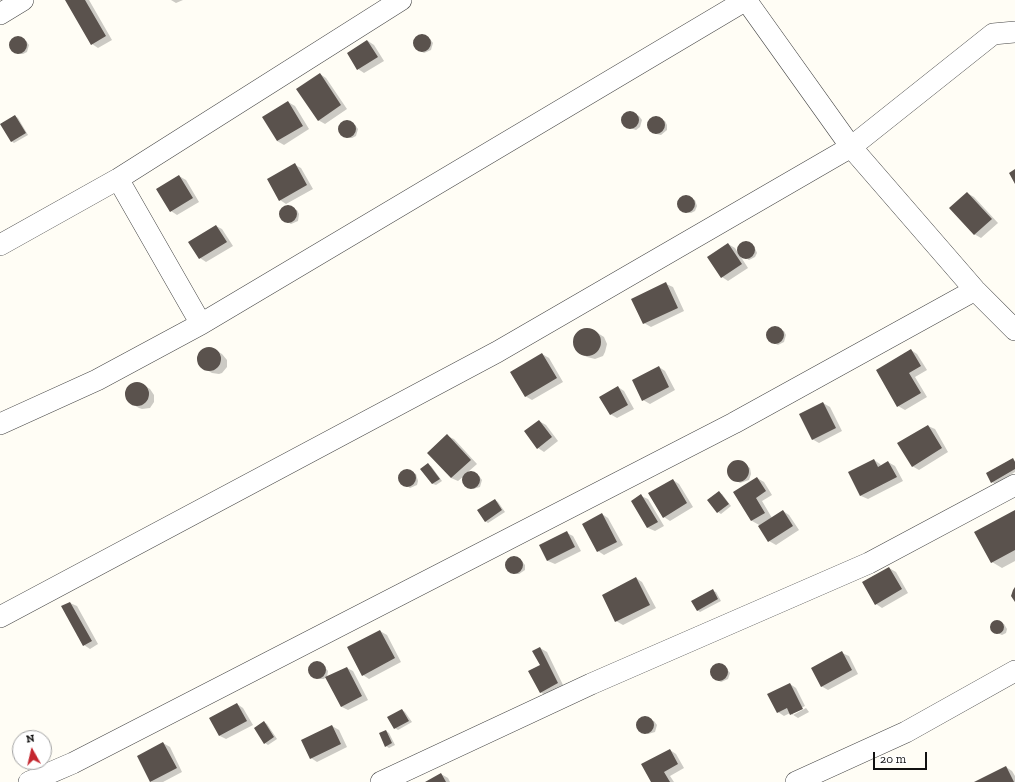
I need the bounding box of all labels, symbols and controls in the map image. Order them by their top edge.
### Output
north arrow [12,730,52,770]
text: N [25,732,35,746]
scale bar [875,744,929,770]
text: 20 m [880,752,906,766]

